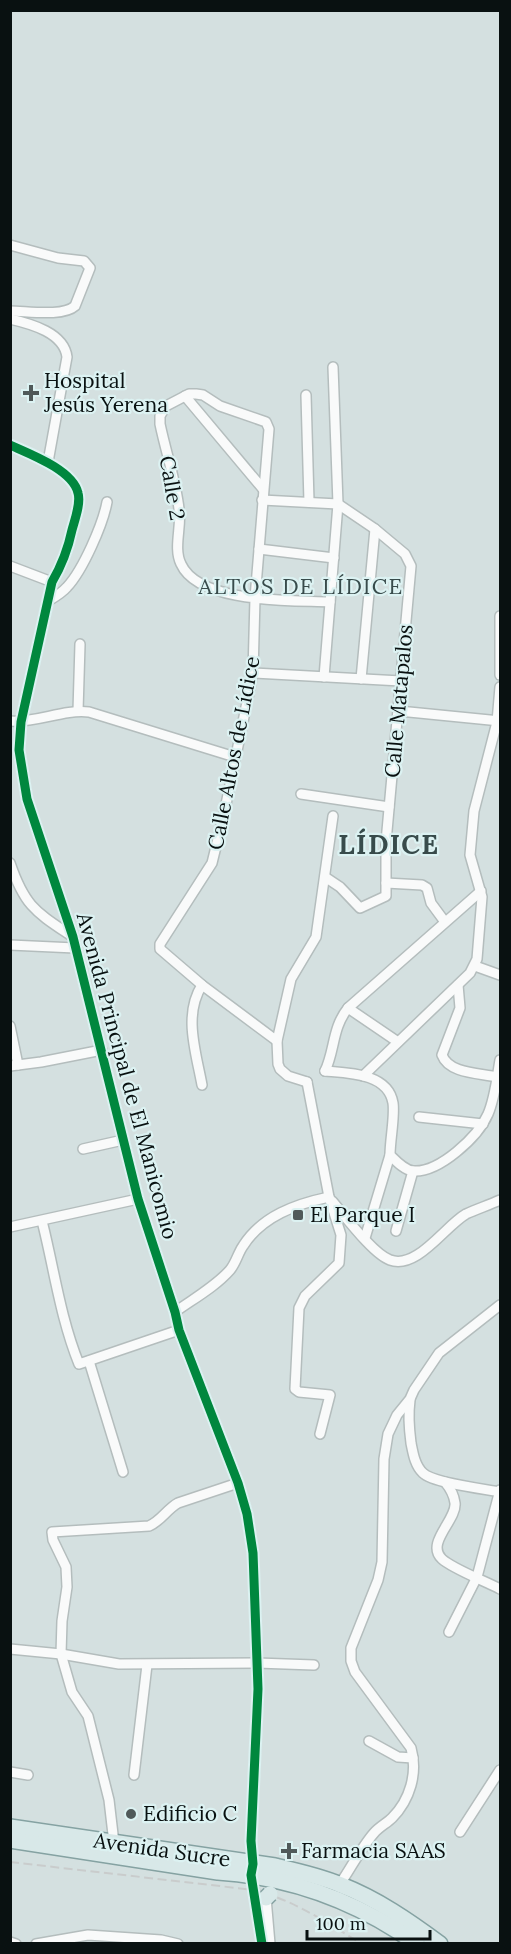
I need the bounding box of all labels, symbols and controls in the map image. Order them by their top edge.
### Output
place label: Hospital Jesús Yerena [43,367,168,418]
marker: Hospital Jesús Yerena [22,384,40,402]
street label: Calle 2 [154,454,191,522]
district label: ALTOS DE LÍDICE [197,572,404,600]
street label: Calle Matapalos [378,623,419,779]
street label: Calle Altos de Lídice [201,654,266,852]
district label: LÍDICE [338,827,440,861]
street label: Avenida Principal de El Manicomio [71,909,184,1242]
place label: El Parque I [310,1201,415,1228]
marker: El Parque I [291,1208,305,1222]
place label: Edificio C [143,1800,237,1827]
marker: Edificio C [124,1807,138,1821]
street label: Avenida Sucre [91,1826,232,1872]
place label: Farmacia SAAS [301,1837,446,1864]
marker: Farmacia SAAS [282,1844,296,1858]
scale bar [307,1903,430,1941]
text: 100 m [316,1912,366,1935]

